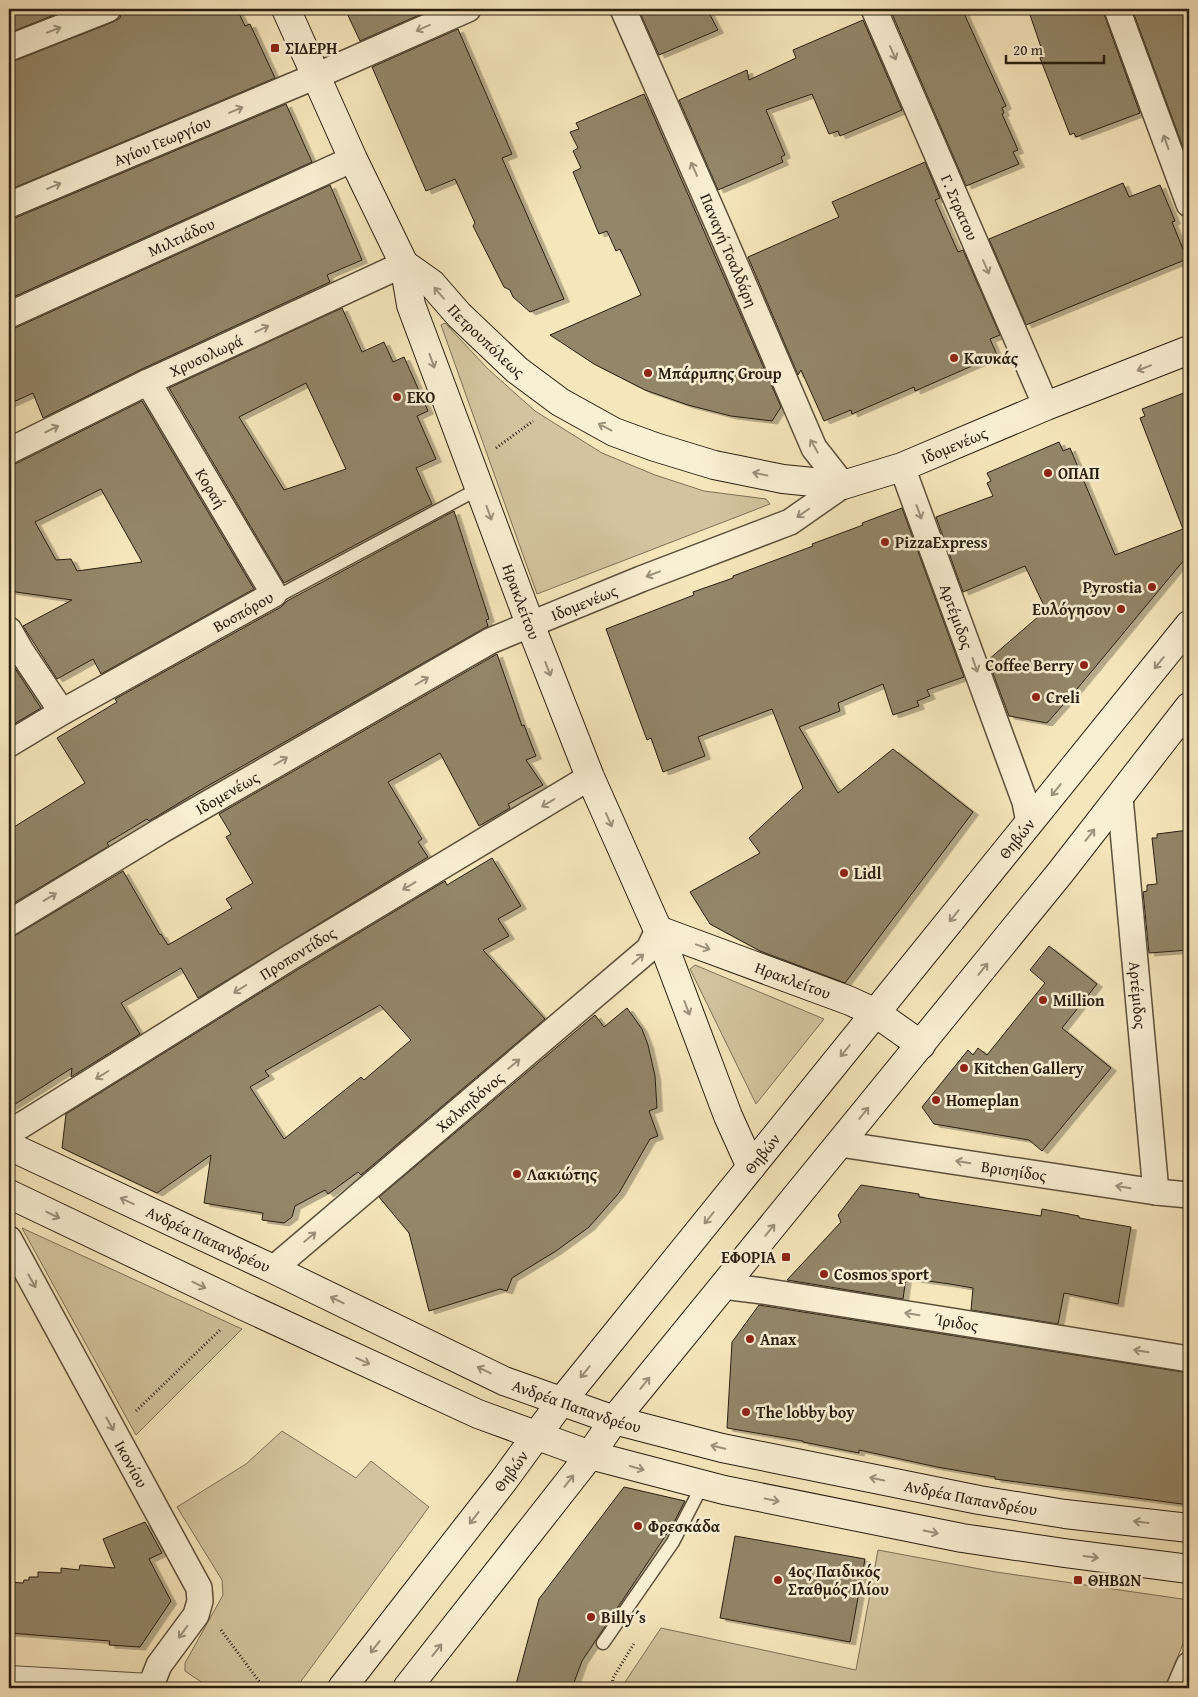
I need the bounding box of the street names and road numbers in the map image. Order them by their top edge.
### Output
street label: Αγίου Γεωργίου [110,110,214,172]
street label: Γ. Στρατου [935,170,985,244]
street label: Παναγή Τσαλδάρη [694,189,764,311]
street label: Μιλτιάδου [144,211,218,263]
street label: Πετρουπόλεως [442,298,530,384]
street label: Χρυσολωρά [165,328,247,383]
street label: Ιδομενέως [917,420,991,470]
street label: Κοραή [190,463,232,513]
street label: Ηρακλείτου [496,560,547,643]
street label: Ιδομενέως [547,578,621,627]
street label: Αρτέμιδος [934,580,980,653]
street label: Βοσπόρου [208,585,278,638]
street label: Ιδομενέως [191,765,263,820]
street label: Θηβών [993,813,1041,864]
street label: Προποντίδος [255,920,341,986]
street label: Ηρακλείτου [752,955,834,1005]
street label: Αρτέμιδος [1123,960,1153,1030]
street label: Χαλκηδόνος [430,1066,509,1138]
street label: Θηβών [738,1128,786,1179]
street label: Βρισηίδος [980,1154,1049,1187]
street label: Ανδρέα Παπανδρέου [142,1200,275,1278]
street label: Ίριδος [932,1307,980,1337]
street label: Ανδρέα Παπανδρέου [509,1373,644,1439]
street label: Ικονίου [109,1436,154,1492]
street label: Θηβών [487,1445,534,1497]
street label: Ανδρέα Παπανδρέου [902,1473,1039,1521]

